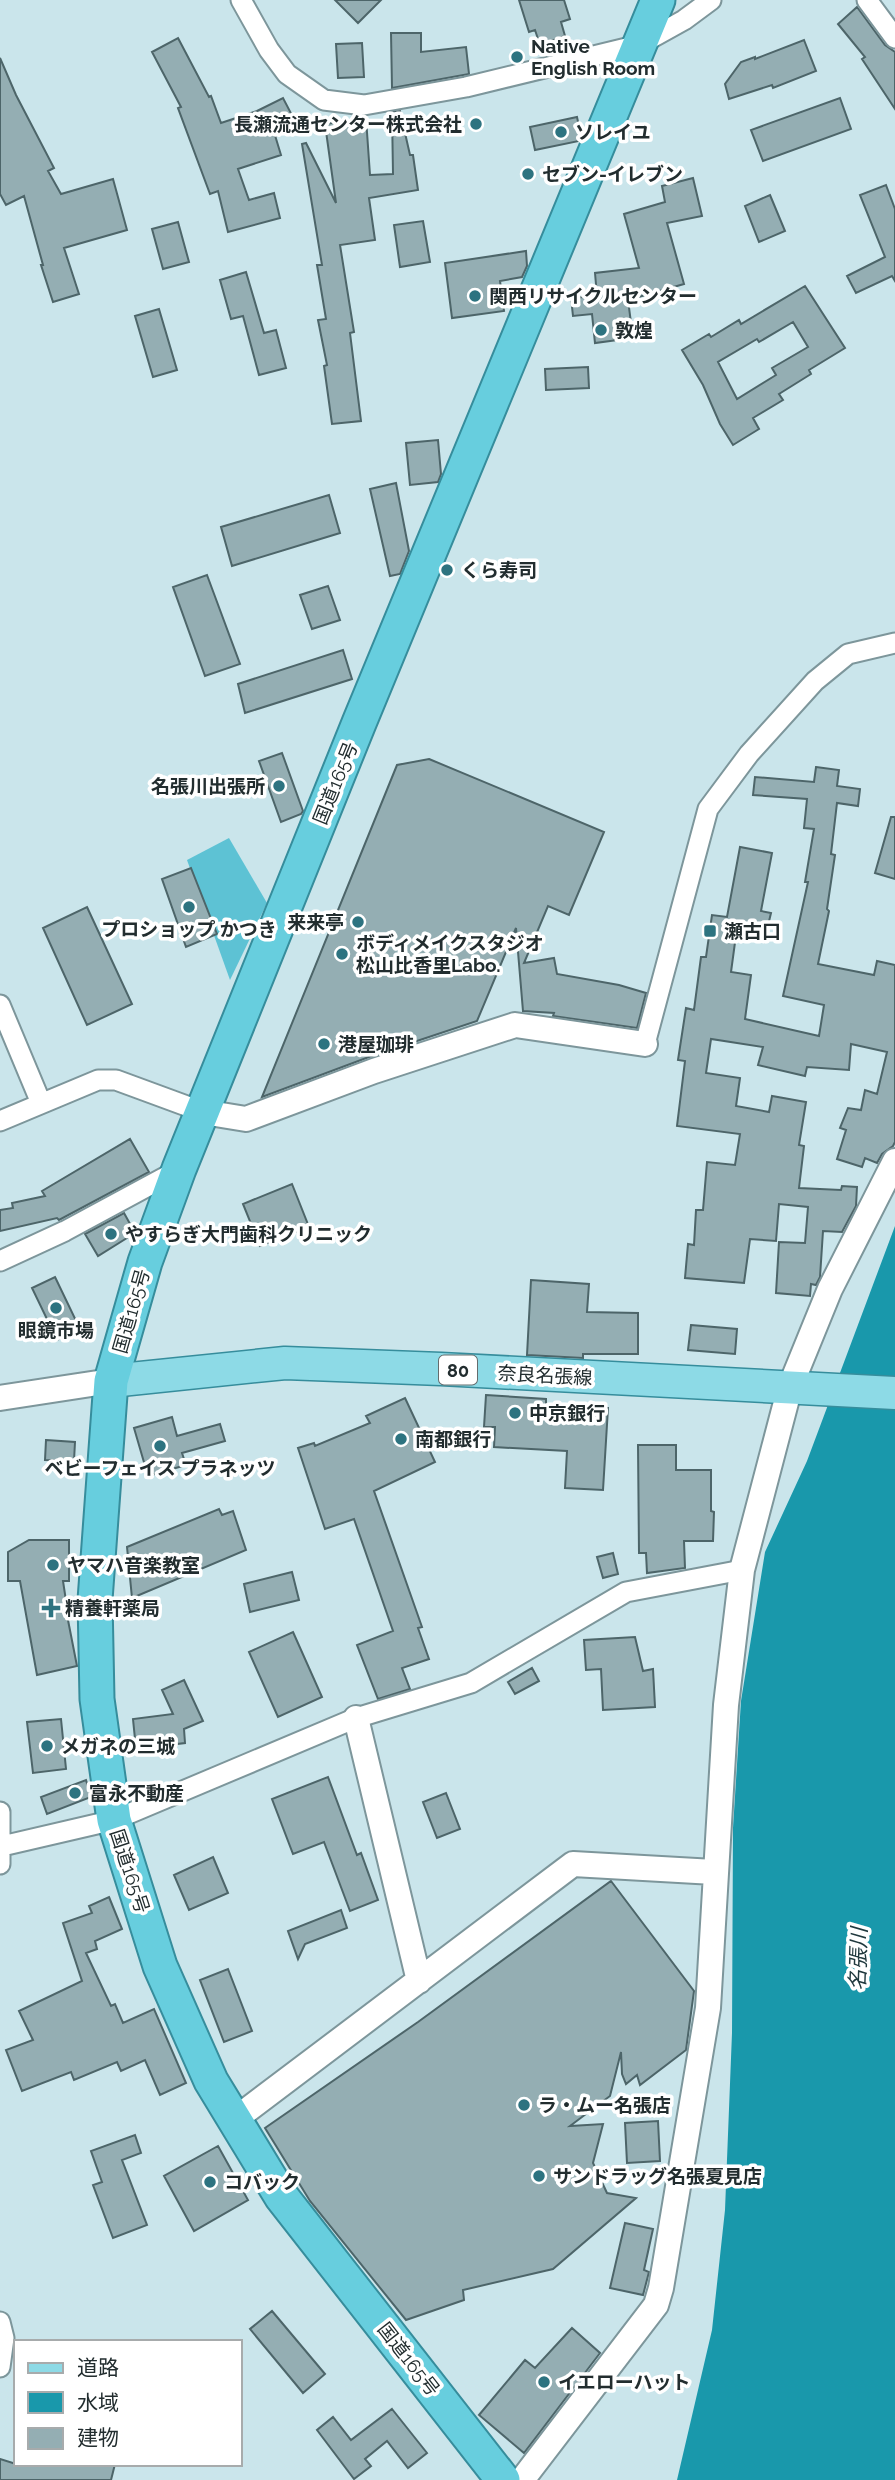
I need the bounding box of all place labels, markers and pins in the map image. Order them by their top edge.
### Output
place label: Native English Room [531,35,655,79]
marker: Native English Room [509,49,525,65]
place label: 長瀬流通センター株式会社 [234,113,462,135]
marker: 長瀬流通センター株式会社 [468,116,484,132]
place label: ソレイユ [575,121,651,143]
marker: ソレイユ [553,124,569,140]
place label: セブン-イレブン [542,163,683,185]
marker: セブン-イレブン [520,166,536,182]
place label: 関西リサイクルセンター [489,285,697,307]
marker: 関西リサイクルセンター [467,288,483,304]
place label: 敦煌 [615,319,653,341]
marker: 敦煌 [593,322,609,338]
place label: くら寿司 [461,559,537,581]
marker: くら寿司 [439,562,455,578]
place label: 名張川出張所 [151,775,265,797]
marker: 名張川出張所 [271,778,287,794]
marker: プロショップ かつき [181,899,197,915]
place label: 来来亭 [287,911,344,933]
marker: 来来亭 [350,914,366,930]
place label: プロショップ かつき [101,918,277,940]
place label: 瀬古口 [724,920,781,942]
marker: 瀬古口 [702,923,718,939]
place label: ボディメイクスタジオ 松山比香里Labo. [356,932,544,976]
marker: ボディメイクスタジオ 松山比香里Labo. [334,946,350,962]
place label: 港屋珈琲 [338,1033,414,1055]
marker: 港屋珈琲 [316,1036,332,1052]
place label: やすらぎ大門歯科クリニック [125,1223,372,1245]
marker: やすらぎ大門歯科クリニック [103,1226,119,1242]
marker: 眼鏡市場 [48,1300,64,1316]
place label: 眼鏡市場 [18,1319,94,1341]
place label: 中京銀行 [529,1402,605,1424]
marker: 中京銀行 [507,1405,523,1421]
place label: 南都銀行 [415,1428,491,1450]
marker: 南都銀行 [393,1431,409,1447]
marker: ベビーフェイス プラネッツ [152,1438,168,1454]
place label: ベビーフェイス プラネッツ [45,1457,275,1479]
place label: ヤマハ音楽教室 [67,1554,200,1576]
marker: ヤマハ音楽教室 [45,1557,61,1573]
place label: 精養軒薬局 [65,1597,160,1619]
marker: 精養軒薬局 [43,1600,59,1616]
place label: メガネの三城 [61,1735,175,1757]
marker: メガネの三城 [39,1738,55,1754]
place label: 富永不動産 [89,1782,184,1804]
marker: 富永不動産 [67,1785,83,1801]
place label: ラ・ムー名張店 [538,2094,671,2116]
marker: ラ・ムー名張店 [516,2097,532,2113]
place label: サンドラッグ名張夏見店 [553,2165,762,2187]
marker: サンドラッグ名張夏見店 [531,2168,547,2184]
place label: コバック [224,2171,300,2193]
marker: コバック [202,2174,218,2190]
place label: イエローハット [558,2371,690,2393]
marker: イエローハット [536,2374,552,2390]

